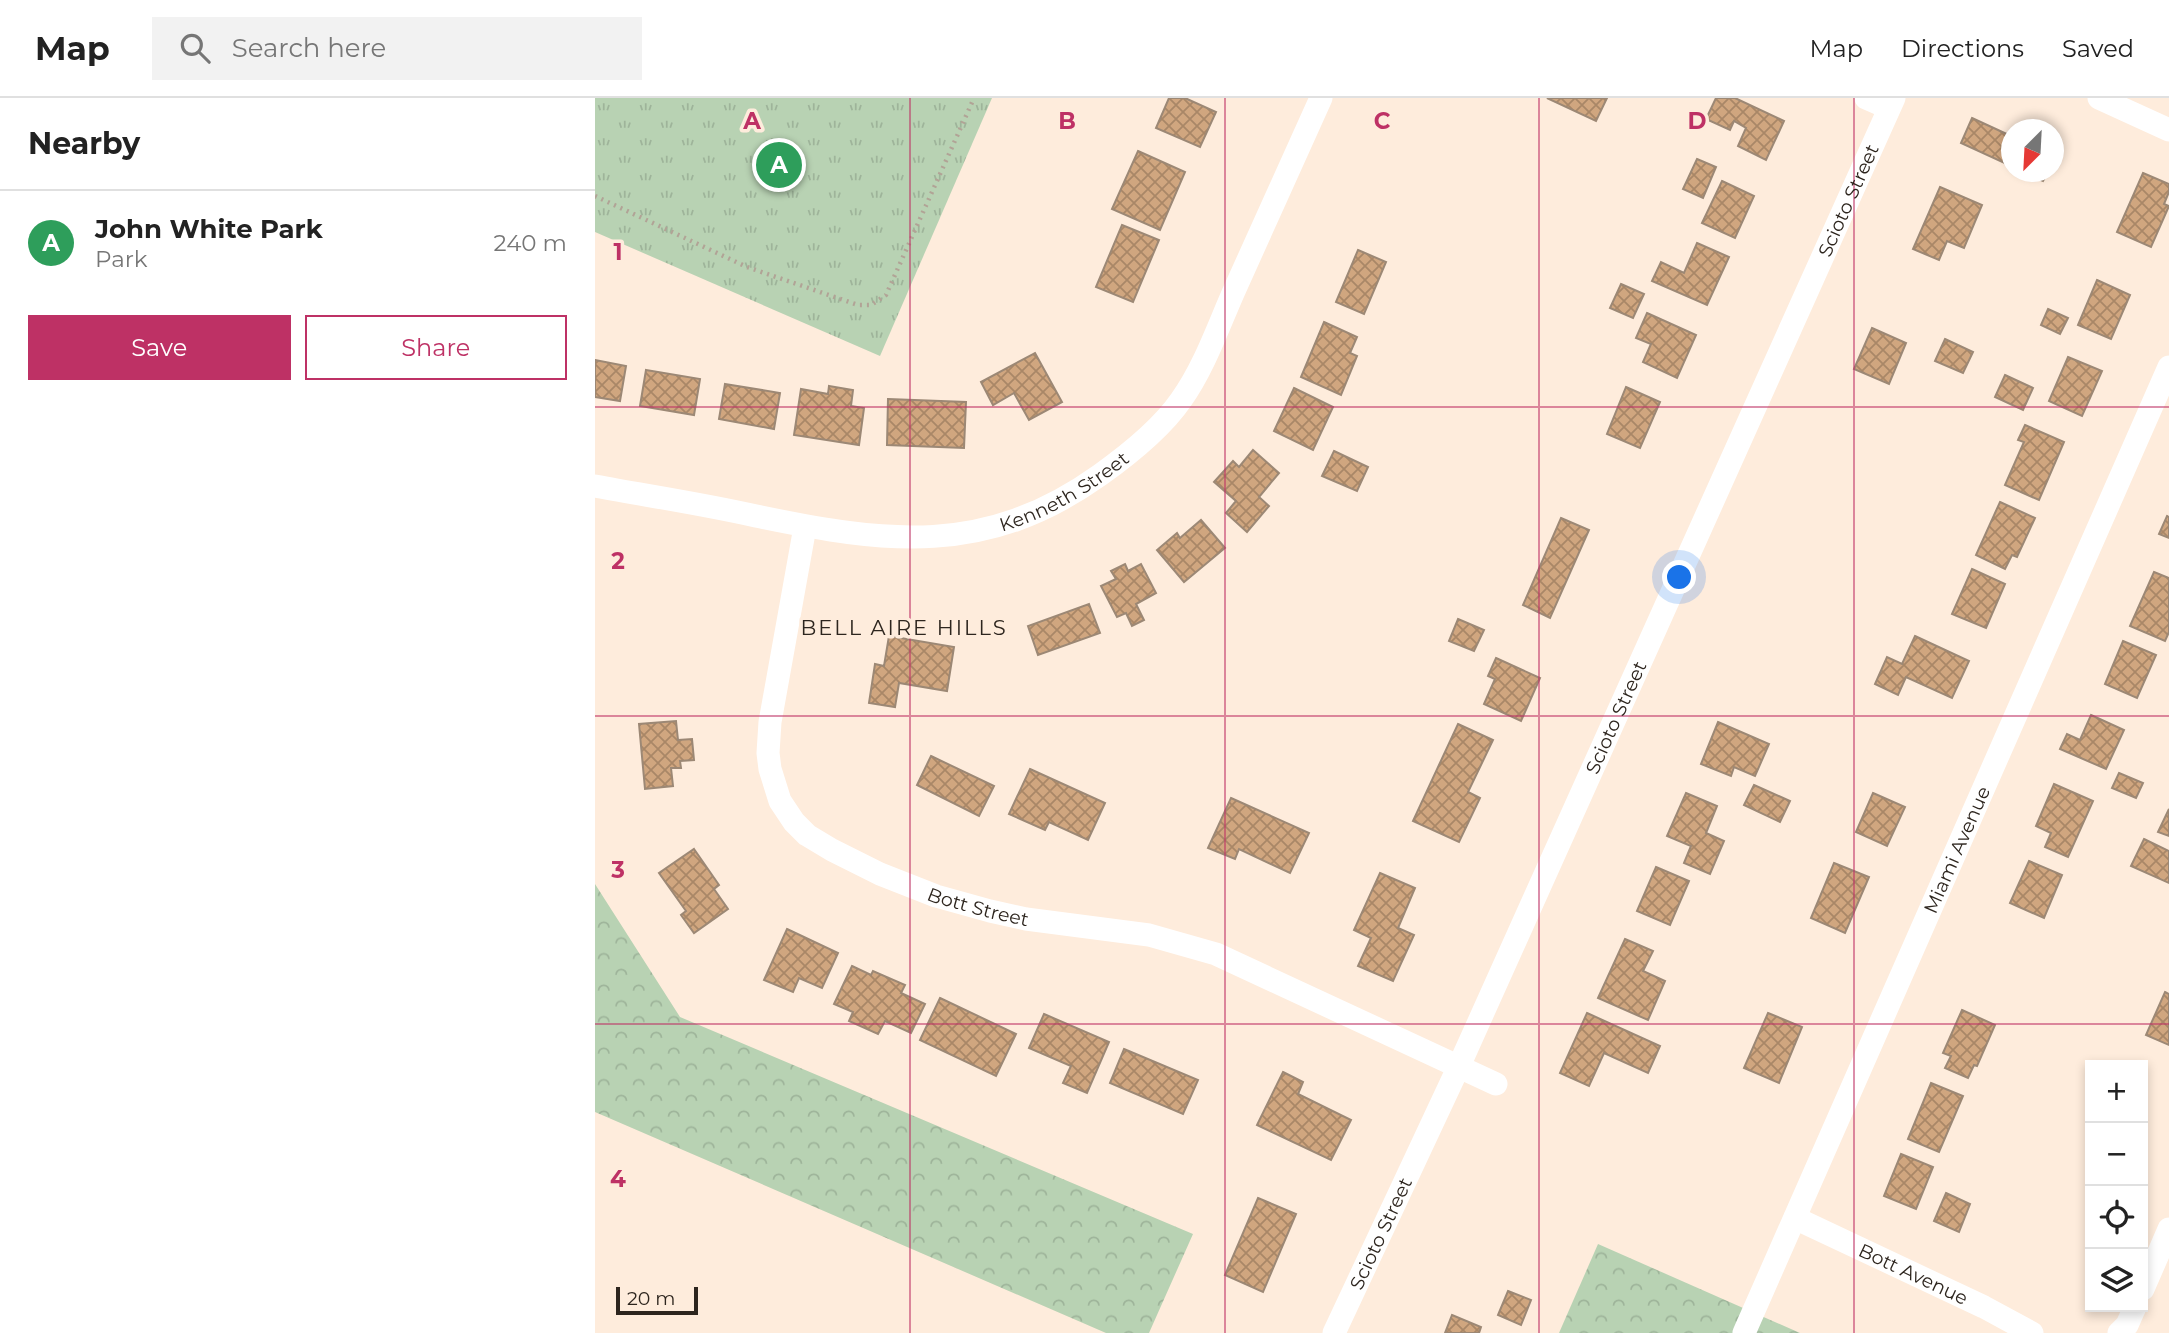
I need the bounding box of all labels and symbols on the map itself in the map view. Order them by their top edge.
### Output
text: A [742,107,761,135]
text: B [1058,107,1076,135]
text: C [1374,107,1391,135]
text: D [1688,107,1707,135]
north arrow [2001,119,2064,182]
pin: A [756,139,802,191]
street label: Scioto Street [1813,140,1883,260]
text: 1 [613,238,623,266]
street label: Kenneth Street [997,446,1133,536]
text: 2 [611,547,625,575]
your location [1662,560,1696,594]
district label: BELL AIRE HILLS [800,615,1008,640]
street label: Scioto Street [1580,657,1651,777]
street label: Miami Avenue [1919,783,1995,917]
text: 3 [610,856,625,884]
street label: Bott Street [924,882,1031,931]
text: 4 [610,1165,626,1193]
street label: Scioto Street [1345,1173,1417,1293]
street label: Bott Avenue [1855,1238,1972,1309]
scale bar [616,1284,698,1316]

